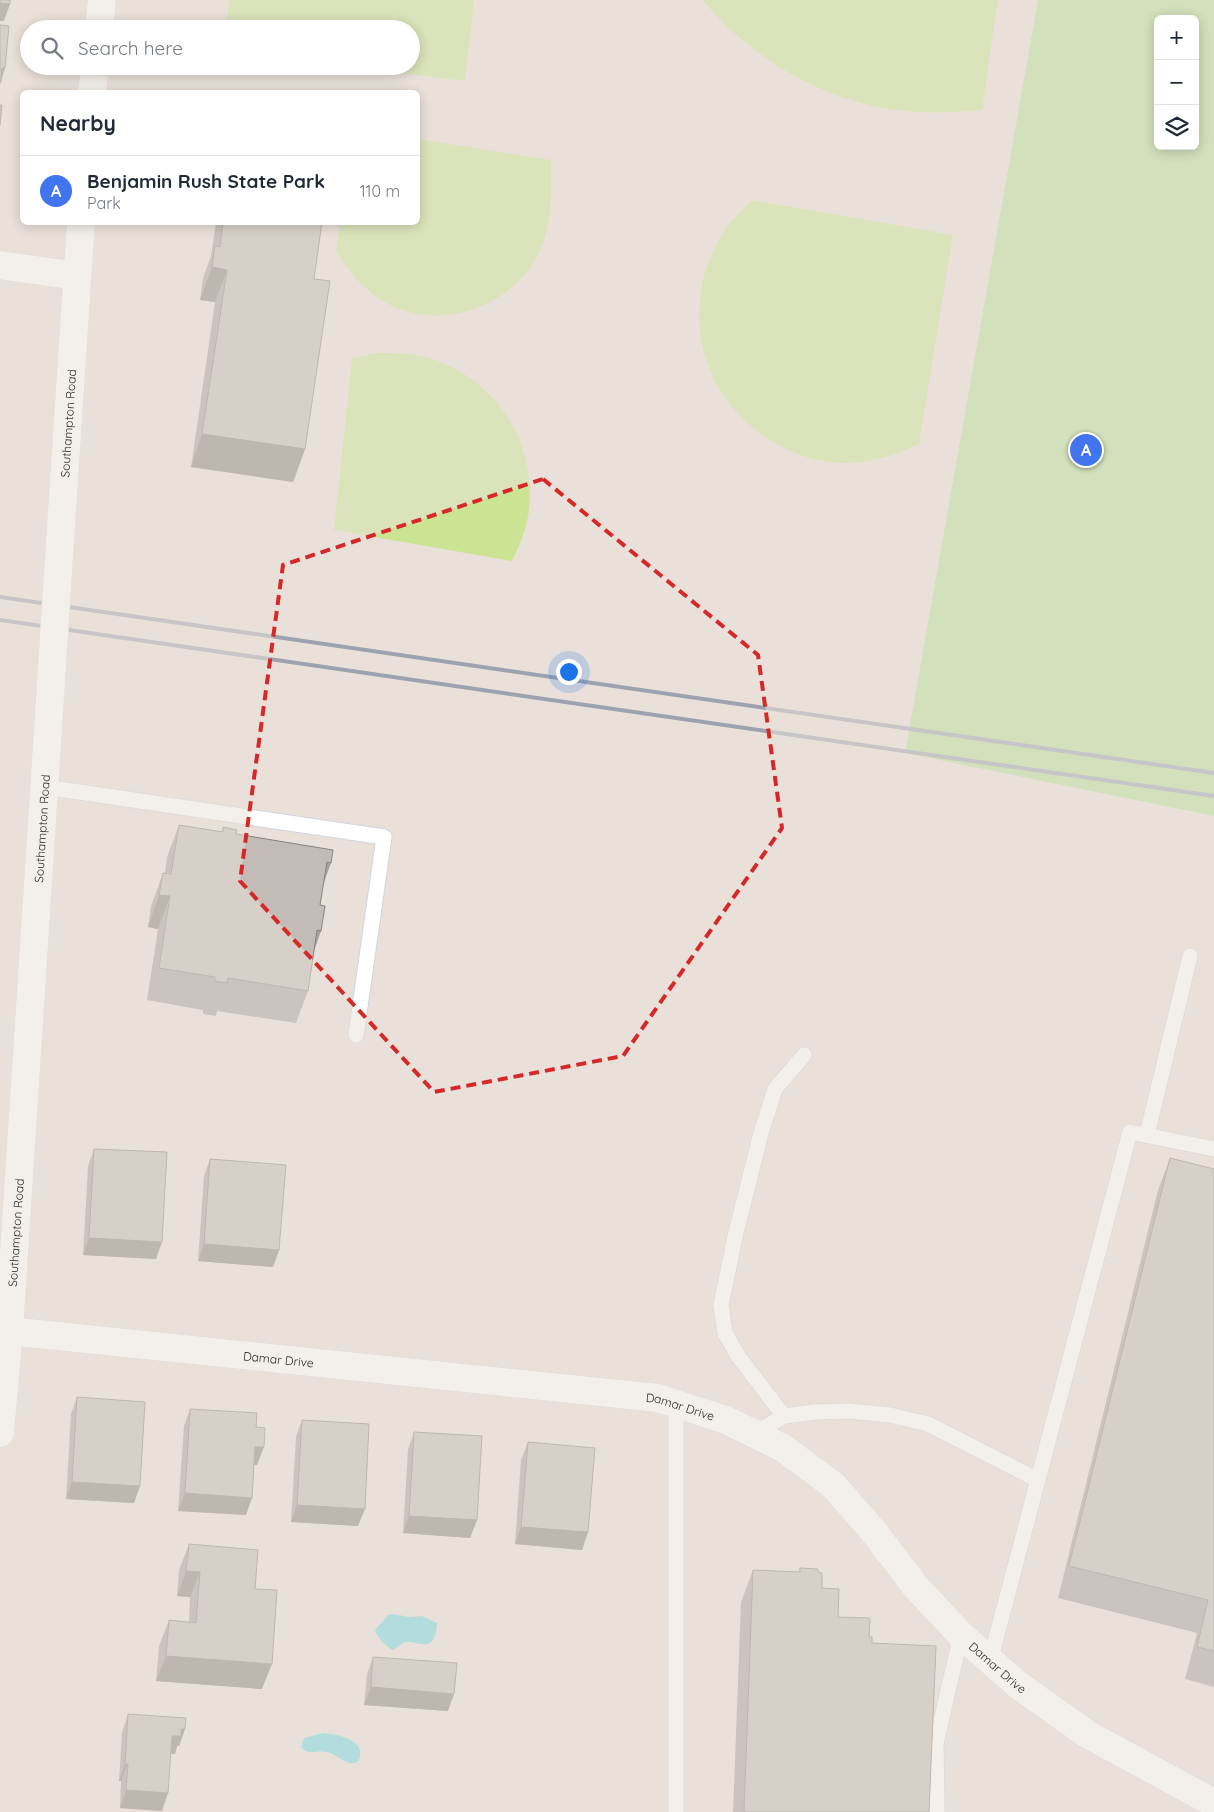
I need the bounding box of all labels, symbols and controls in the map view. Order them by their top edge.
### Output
map controls [1154,15,1199,150]
button: + [1154,15,1199,60]
search box [20,20,420,75]
icon: search [38,34,66,62]
text: Search here [78,36,183,60]
button: − [1154,60,1199,105]
button: layers [1154,105,1199,150]
text: Nearby [40,110,116,136]
text: Benjamin Rush State Park [87,169,325,193]
text: A [51,181,61,201]
text: 110 m [360,181,400,201]
text: Park [87,193,121,213]
street label: Southampton Road [57,369,79,478]
pin: A [1070,431,1102,469]
your location [556,659,582,685]
street label: Southampton Road [31,774,53,883]
street label: Southampton Road [4,1178,26,1287]
street label: Damar Drive [242,1348,315,1370]
street label: Damar Drive [645,1389,717,1423]
street label: Damar Drive [966,1638,1030,1696]

